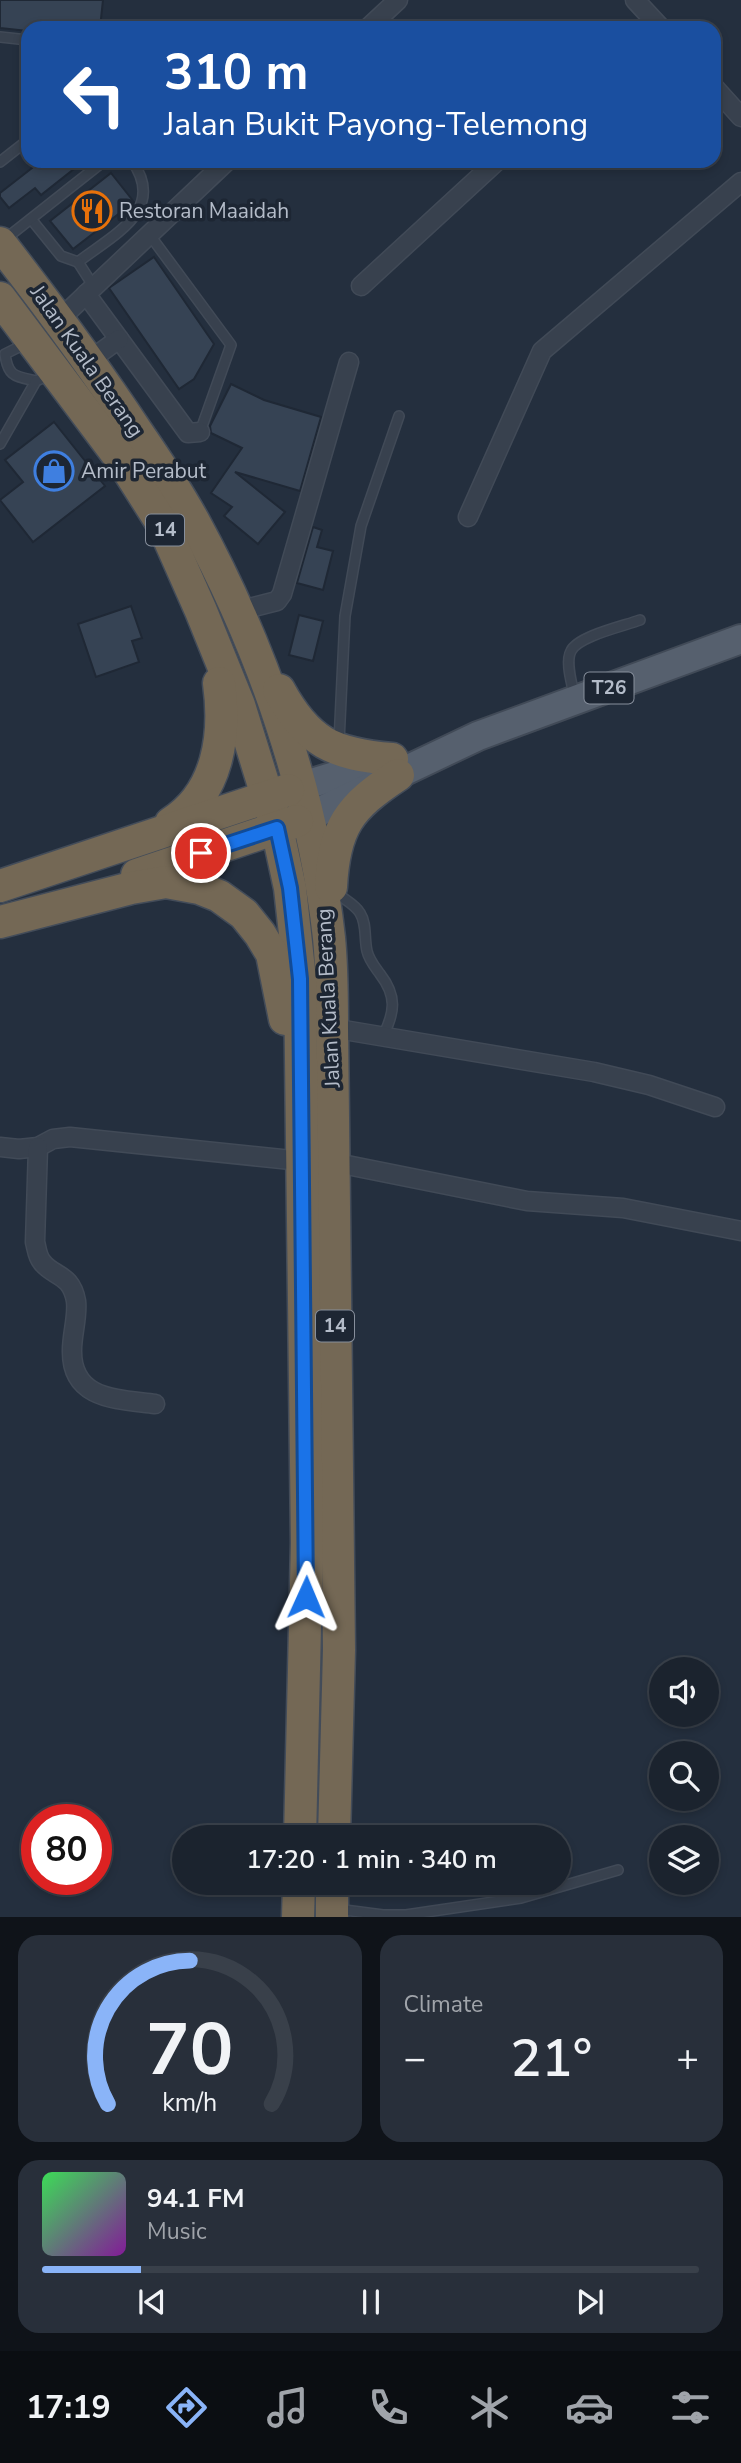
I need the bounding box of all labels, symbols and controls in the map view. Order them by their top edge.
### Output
text: 310 m [164,39,308,106]
icon: left [49,49,140,140]
text: Jalan Bukit Payong-Telemong [164,103,588,146]
restaurant icon: Restoran Maaidah [71,190,113,232]
place label: Restoran Maaidah [119,197,289,225]
street label: Jalan Kuala Berang [24,279,150,442]
shop icon: Amir Perabut [33,450,75,492]
place label: Amir Perabut [81,457,207,485]
road number: 14 [146,514,184,545]
road number: T26 [584,673,634,704]
pin [171,823,231,883]
icon: arrive [182,834,220,872]
street label: Jalan Kuala Berang [309,908,347,1089]
road number: 14 [316,1310,354,1342]
position arrow [269,1560,343,1634]
map controls [649,1657,719,1895]
button: sound [649,1657,719,1727]
button: search [649,1741,719,1811]
speed limit sign: 80 [21,1804,112,1895]
button: layers [649,1825,719,1895]
text: 17:20 · 1 min · 340 m [246,1842,497,1877]
text: Climate [404,1989,483,2020]
text: 70 [146,2001,233,2101]
text: 21° [510,2023,592,2094]
text: − [404,2033,426,2084]
text: + [676,2033,699,2084]
text: km/h [162,2086,217,2120]
text: 94.1 FM [147,2181,244,2216]
text: Music [147,2216,207,2247]
icon: previous [133,2283,171,2321]
icon: pause [352,2283,390,2321]
icon: next [571,2283,609,2321]
icon: directions [162,2383,211,2432]
icon: music [263,2383,312,2432]
icon: phone [364,2383,413,2432]
icon: climate [465,2383,514,2432]
icon: car [565,2383,614,2432]
icon: filters [666,2383,715,2432]
text: 17:19 [26,2386,111,2429]

